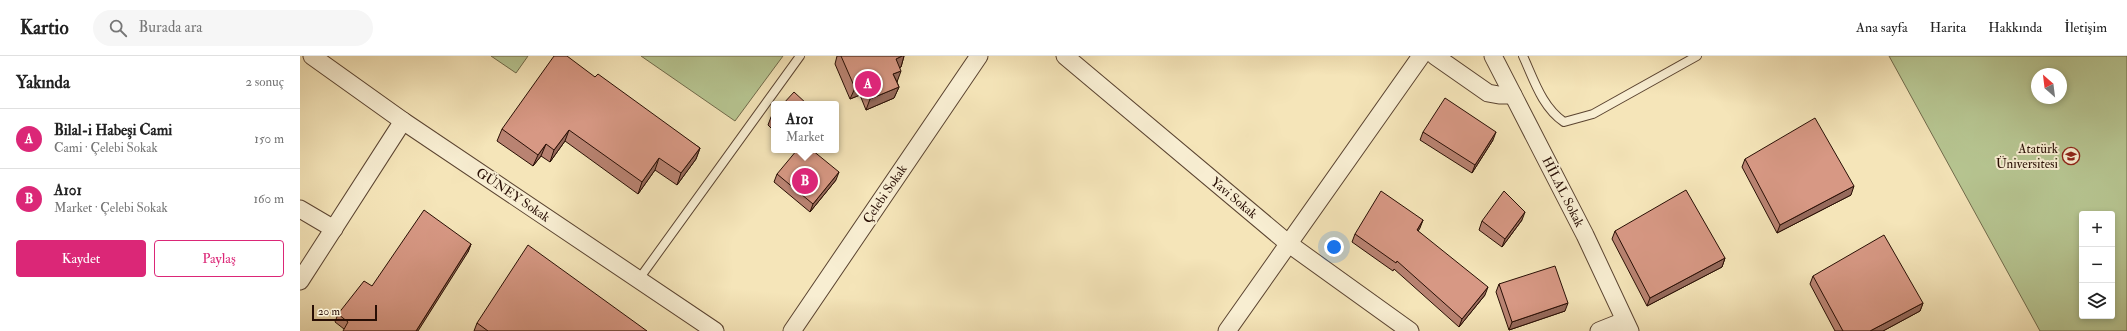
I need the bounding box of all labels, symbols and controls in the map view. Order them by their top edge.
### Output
search box [93,10,373,46]
text: Kartio [20,16,69,40]
icon: search [107,17,129,39]
text: Burada ara [139,18,203,37]
text: Ana sayfa [1856,19,1908,36]
text: Harita [1930,19,1966,36]
text: Hakkında [1988,19,2042,36]
text: İletişim [2064,19,2107,36]
north arrow [2031,68,2067,104]
pin: A [855,69,881,99]
text: Yakında [16,72,70,93]
text: 2 sonuç [245,74,284,90]
popup [771,101,839,153]
text: A101 [786,110,814,129]
text: Bilal-i Habeşi Cami [54,121,172,140]
text: Market [786,129,824,145]
text: A [25,131,33,147]
text: 150 m [254,131,284,147]
text: Cami · Çelebi Sokak [54,140,158,156]
place label: Atatürk Üniversitesi [1996,141,2059,172]
school or university icon: Atatürk Üniversitesi [2061,146,2081,166]
street label: HİLAL Sokak [1538,154,1589,231]
street label: Çelebi Sokak [860,161,911,226]
street label: GÜNEY Sokak [473,164,554,226]
pin: B [792,166,818,196]
street label: Yavi Sokak [1207,174,1261,223]
text: A101 [54,181,82,200]
text: B [25,191,33,207]
text: 160 m [253,191,284,207]
text: Market · Çelebi Sokak [54,200,168,216]
map controls [2079,211,2115,319]
button: + [2079,211,2115,247]
your location [1324,237,1344,257]
button: Kaydet [16,240,146,277]
button: Paylaş [154,240,284,277]
button: − [2079,247,2115,283]
button: layers [2079,283,2115,319]
scale bar [312,303,377,322]
text: 20 m [318,305,340,318]

